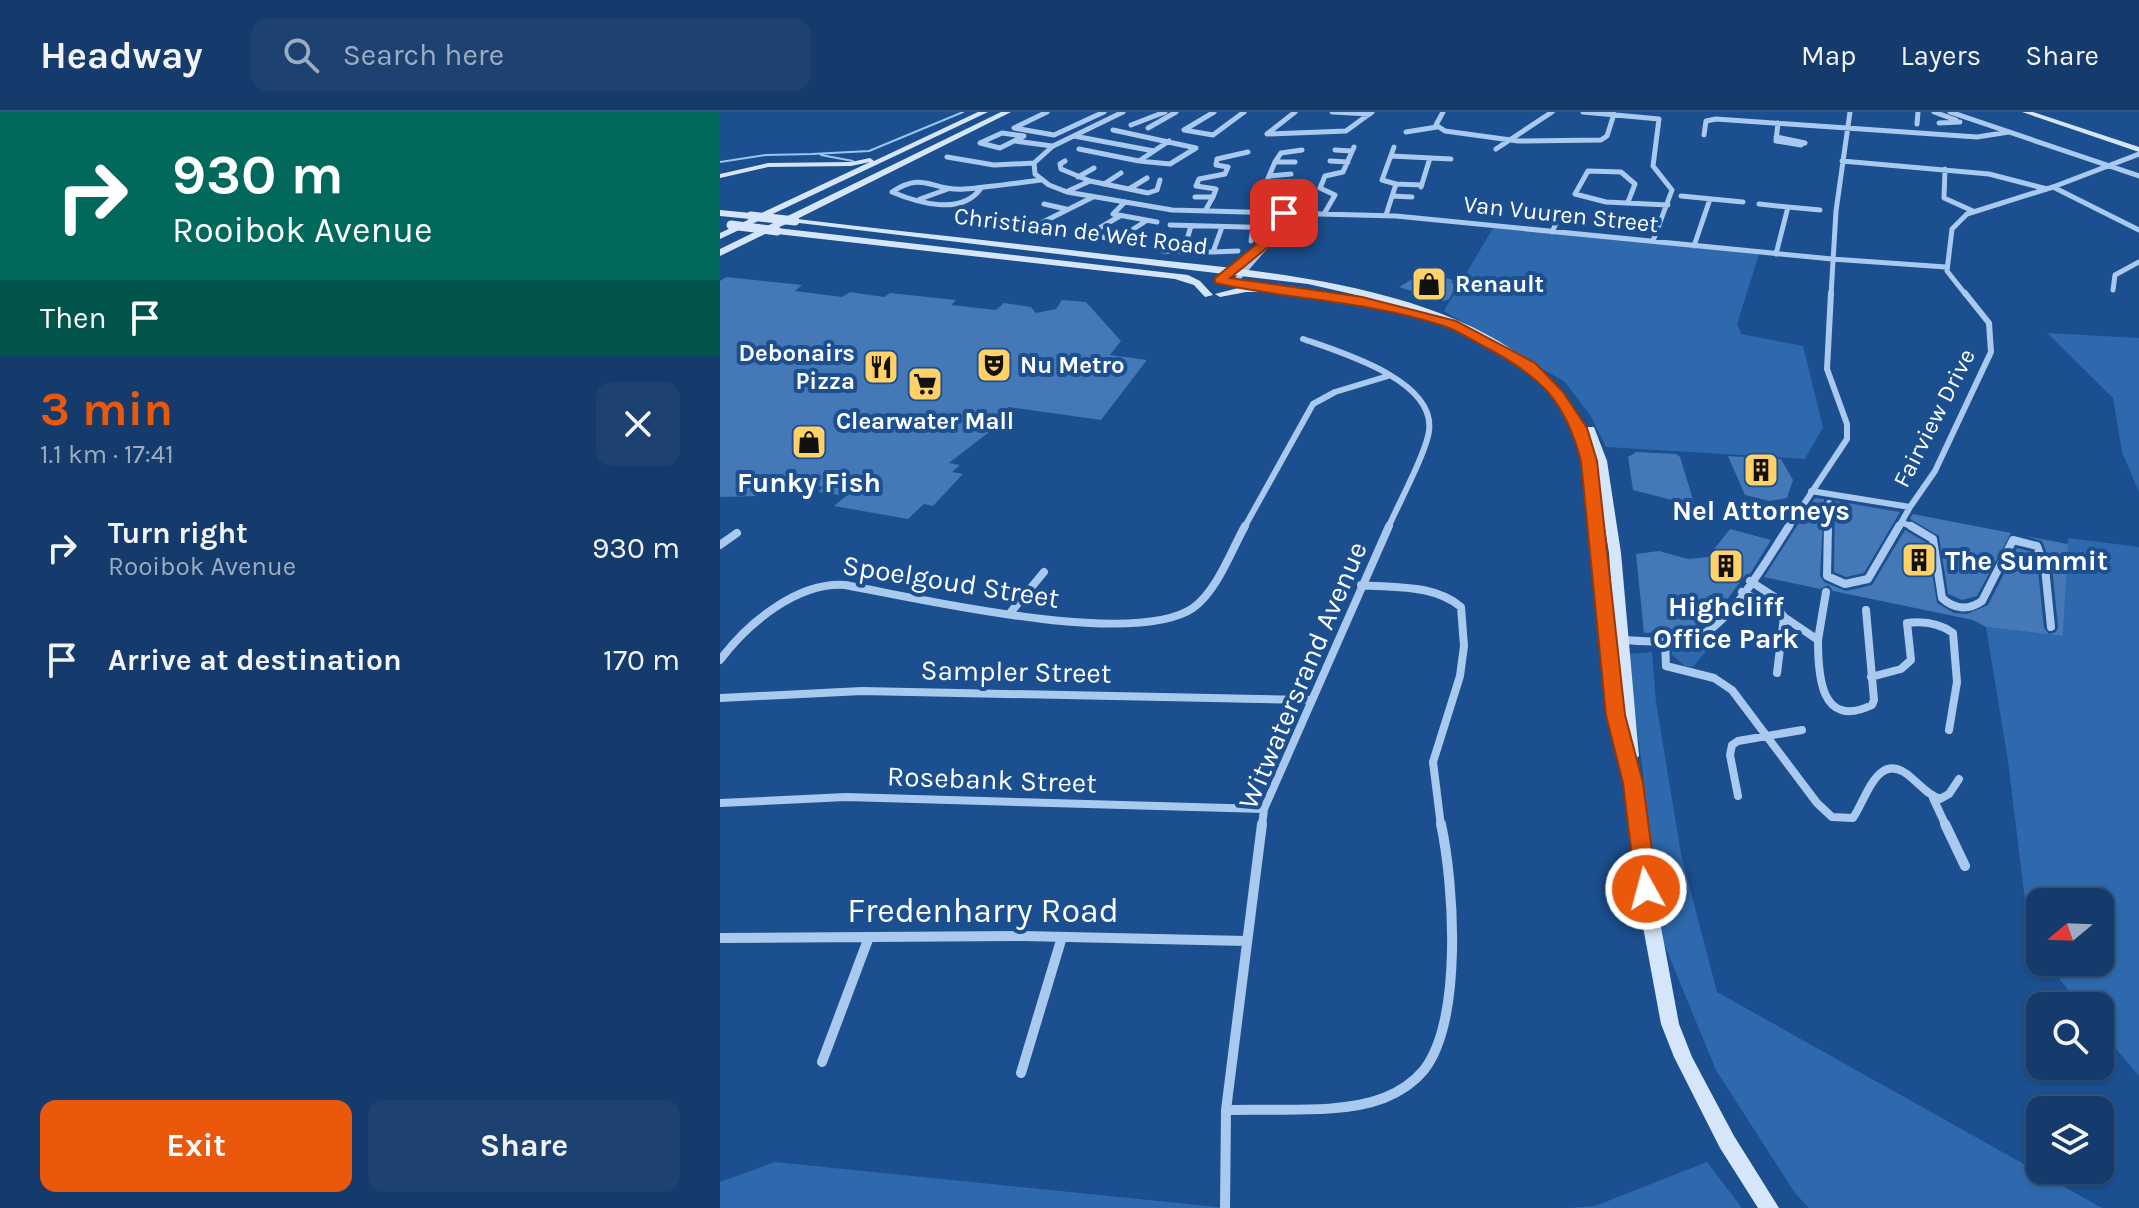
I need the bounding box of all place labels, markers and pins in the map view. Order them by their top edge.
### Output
pin [1250,179,1318,247]
shop icon: Renault [1410,265,1448,303]
place label: Renault [1455,270,1544,298]
place label: Debonairs Pizza [739,339,855,395]
theatre icon: Nu Metro [975,346,1013,384]
restaurant icon: Debonairs Pizza [862,348,900,386]
place label: Nu Metro [1020,351,1125,379]
supermarket icon: Clearwater Mall [906,365,944,403]
place label: Clearwater Mall [836,407,1014,435]
shop icon: Funky Fish [790,423,828,461]
building icon: Nel Attorneys [1742,451,1780,489]
place label: Funky Fish [737,466,881,499]
place label: Nel Attorneys [1672,494,1850,527]
building icon: The Summit [1900,541,1938,579]
place label: The Summit [1945,544,2108,577]
building icon: Highcliff Office Park [1707,547,1745,585]
place label: Highcliff Office Park [1653,590,1799,655]

